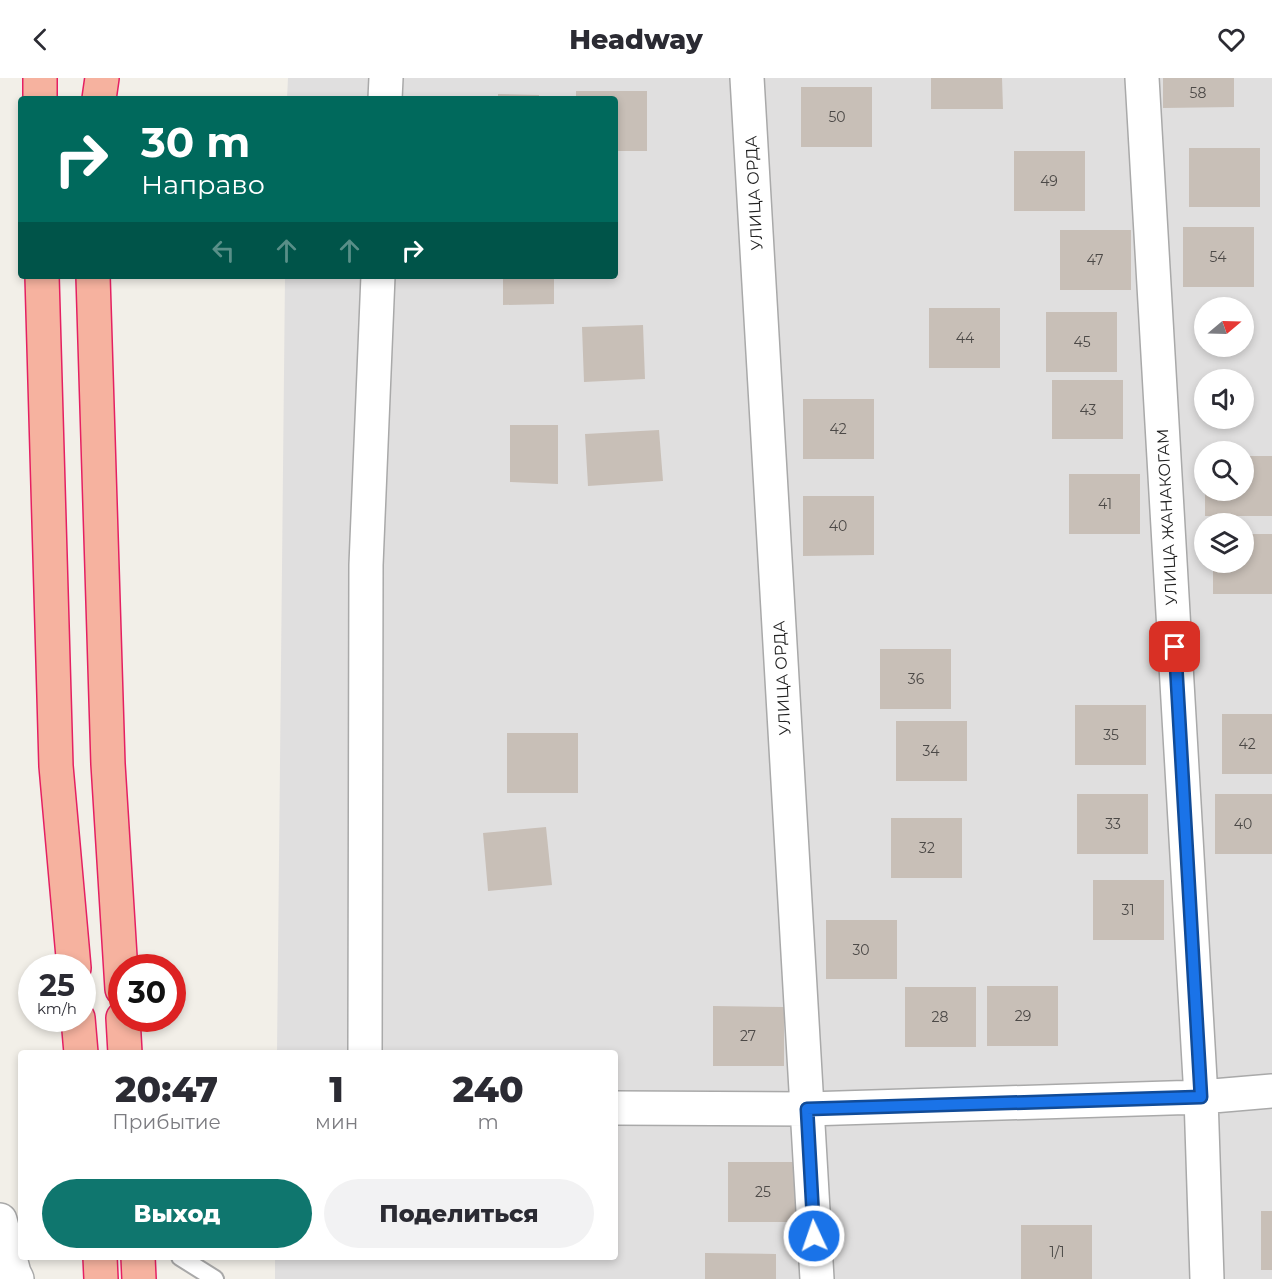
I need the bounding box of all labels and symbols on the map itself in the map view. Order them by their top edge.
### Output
house number: 58 [1190,84,1206,102]
house number: 50 [828,108,846,126]
street label: УЛИЦА ОРДА [742,135,766,251]
house number: 49 [1040,172,1058,190]
house number: 54 [1209,248,1227,266]
house number: 47 [1087,251,1103,269]
north arrow [1194,297,1254,357]
house number: 44 [956,329,975,347]
house number: 45 [1073,333,1091,351]
house number: 43 [1080,401,1097,419]
house number: 42 [829,420,847,438]
street label: УЛИЦА ЖАНАКОГАМ [1153,428,1181,606]
house number: 41 [1098,495,1112,513]
house number: 40 [829,517,847,535]
street label: УЛИЦА ОРДА [770,620,794,736]
pin [1149,621,1200,672]
house number: 36 [908,670,925,688]
house number: 35 [1103,726,1119,744]
house number: 42 [1238,735,1256,753]
house number: 34 [922,742,940,760]
house number: 33 [1105,815,1121,833]
house number: 40 [1234,815,1252,833]
house number: 32 [919,839,935,857]
house number: 31 [1122,901,1134,919]
house number: 30 [852,941,870,959]
speed limit sign: 30 [108,954,186,1032]
house number: 29 [1015,1007,1031,1025]
house number: 28 [932,1008,949,1026]
house number: 27 [740,1027,756,1045]
house number: 25 [755,1183,771,1201]
position arrow [782,1204,846,1268]
house number: 1/1 [1049,1243,1065,1261]

